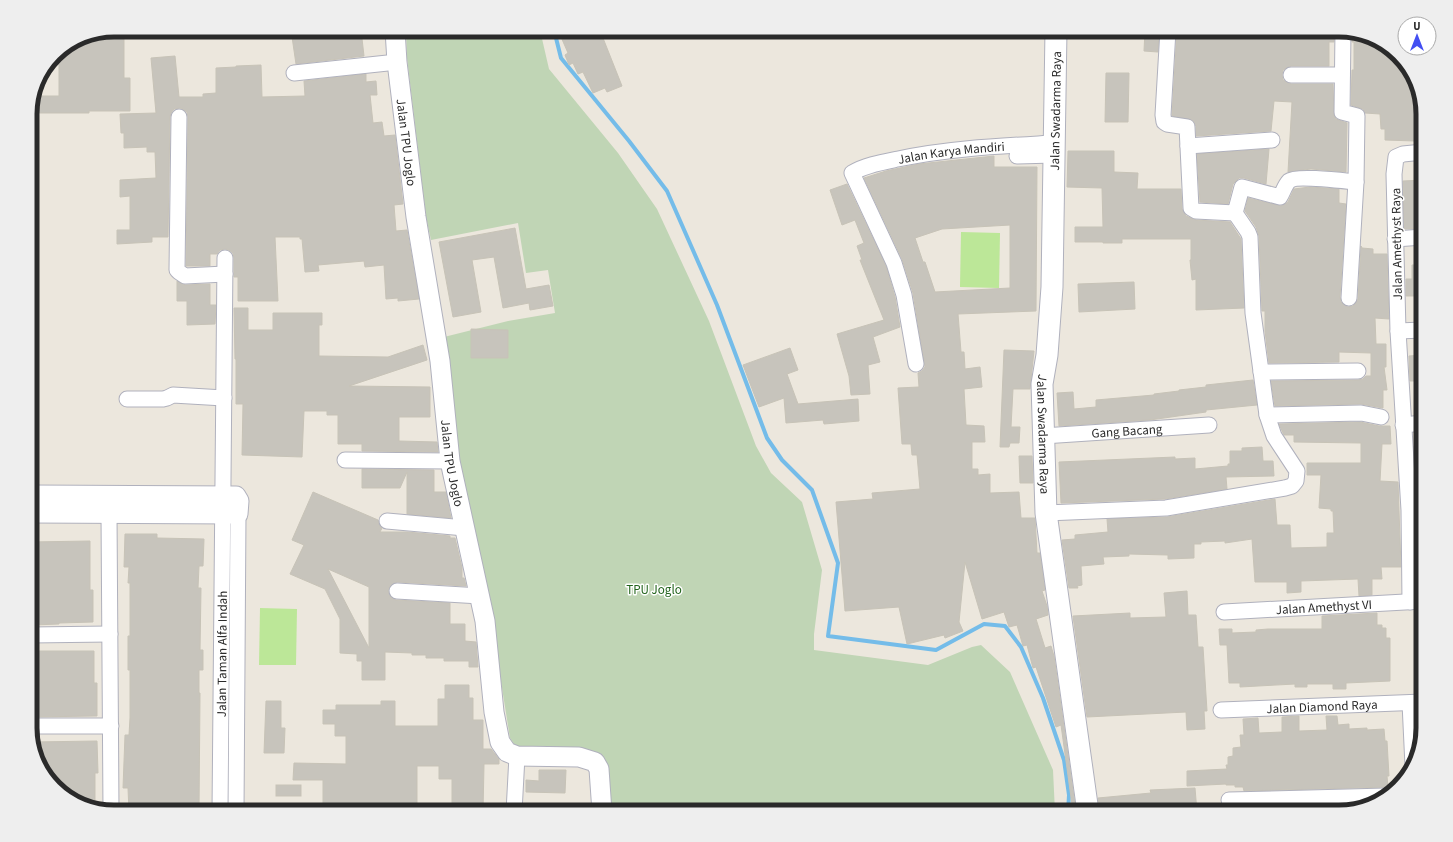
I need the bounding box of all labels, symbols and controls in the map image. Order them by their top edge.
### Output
north arrow [1397,16,1437,56]
text: U [1413,19,1421,34]
street label: Jalan Swadarma Raya [1046,51,1066,171]
street label: Jalan TPU Joglo [392,98,420,187]
street label: Jalan Karya Mandiri [896,138,1005,169]
street label: Jalan Amethyst Raya [1387,188,1407,300]
street label: Jalan Swadarma Raya [1032,373,1053,494]
street label: Jalan TPU Joglo [436,419,468,508]
street label: Gang Bacang [1091,420,1163,443]
park label: TPU Joglo [626,581,682,599]
street label: Jalan Taman Alfa Indah [213,591,232,717]
street label: Jalan Amethyst VI [1275,596,1373,619]
street label: Jalan Diamond Raya [1266,696,1378,718]

